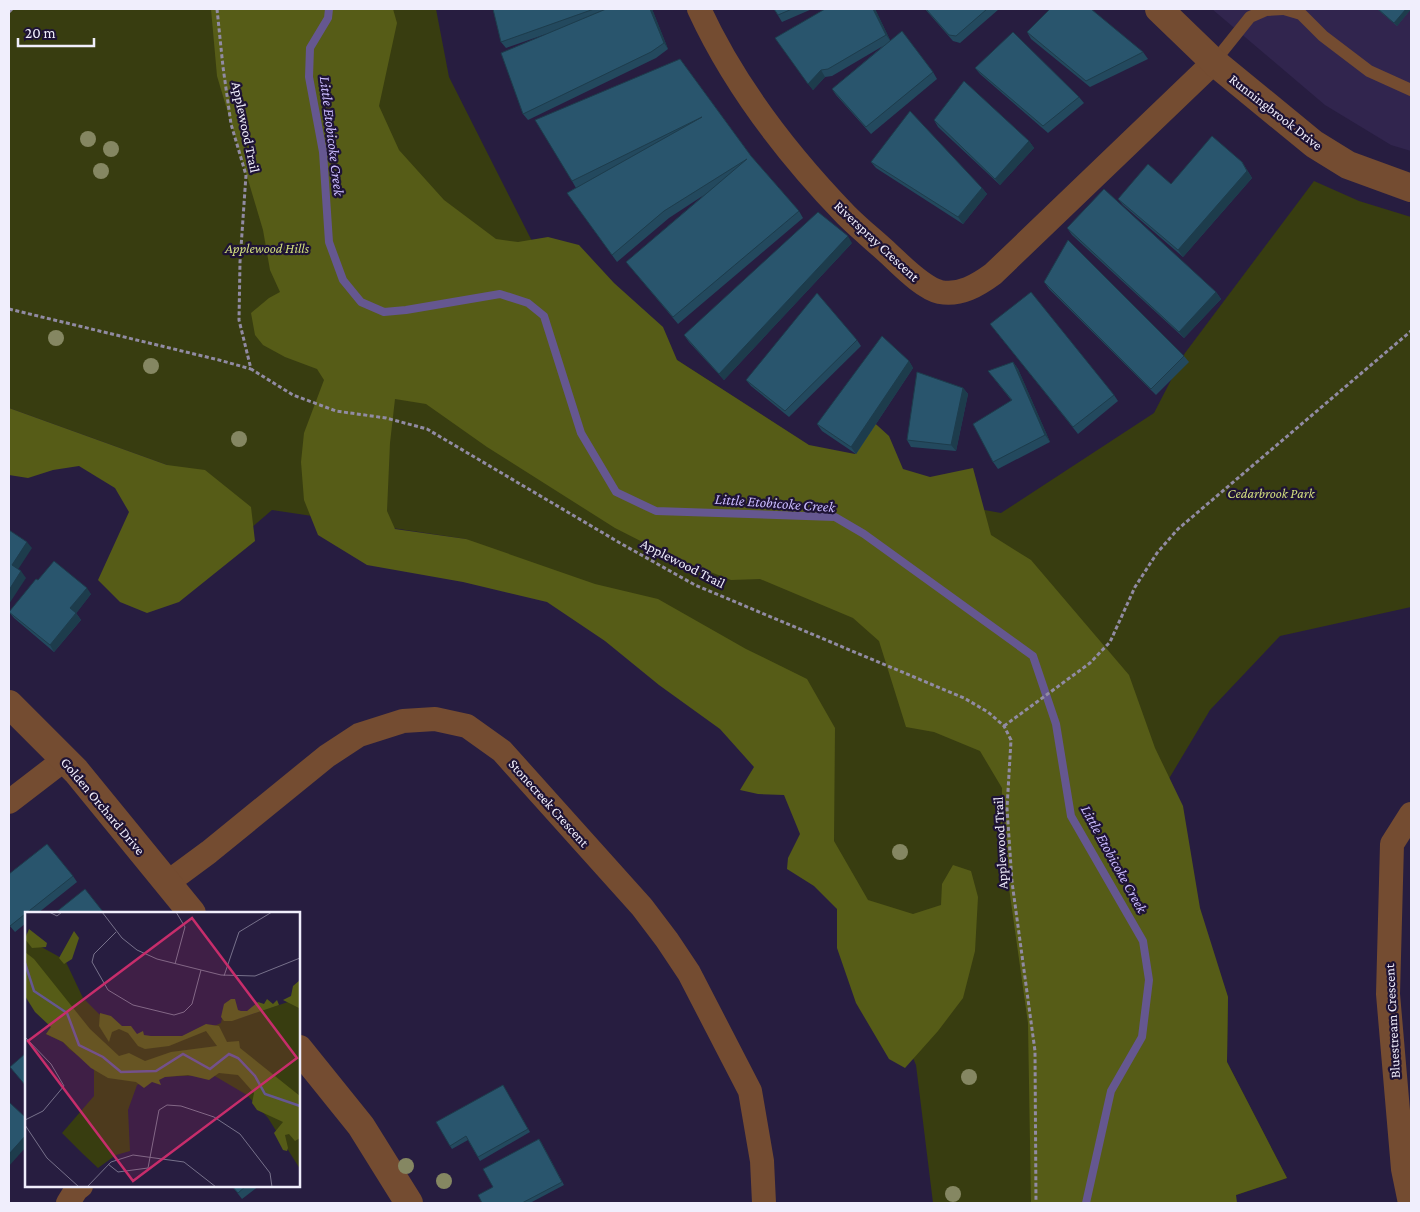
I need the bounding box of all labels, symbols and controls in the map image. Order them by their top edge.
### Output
scale bar [18,15,94,47]
text: 20 m [25,25,56,41]
street label: Runningbrook Drive [1226,71,1326,153]
water label: Little Etobicoke Creek [317,75,347,198]
street label: Applewood Trail [229,80,264,174]
street label: Riverspray Crescent [831,197,923,285]
park label: Applewood Hills [224,240,310,256]
park label: Cedarbrook Park [1227,485,1316,501]
water label: Little Etobicoke Creek [714,491,837,515]
street label: Applewood Trail [638,535,728,591]
street label: Golden Orchard Drive [58,754,148,858]
street label: Stonecreek Crescent [505,756,593,850]
street label: Applewood Trail [990,796,1010,890]
water label: Little Etobicoke Creek [1078,802,1151,917]
inset map [25,912,300,1187]
street label: Bluestream Crescent [1381,963,1403,1079]

